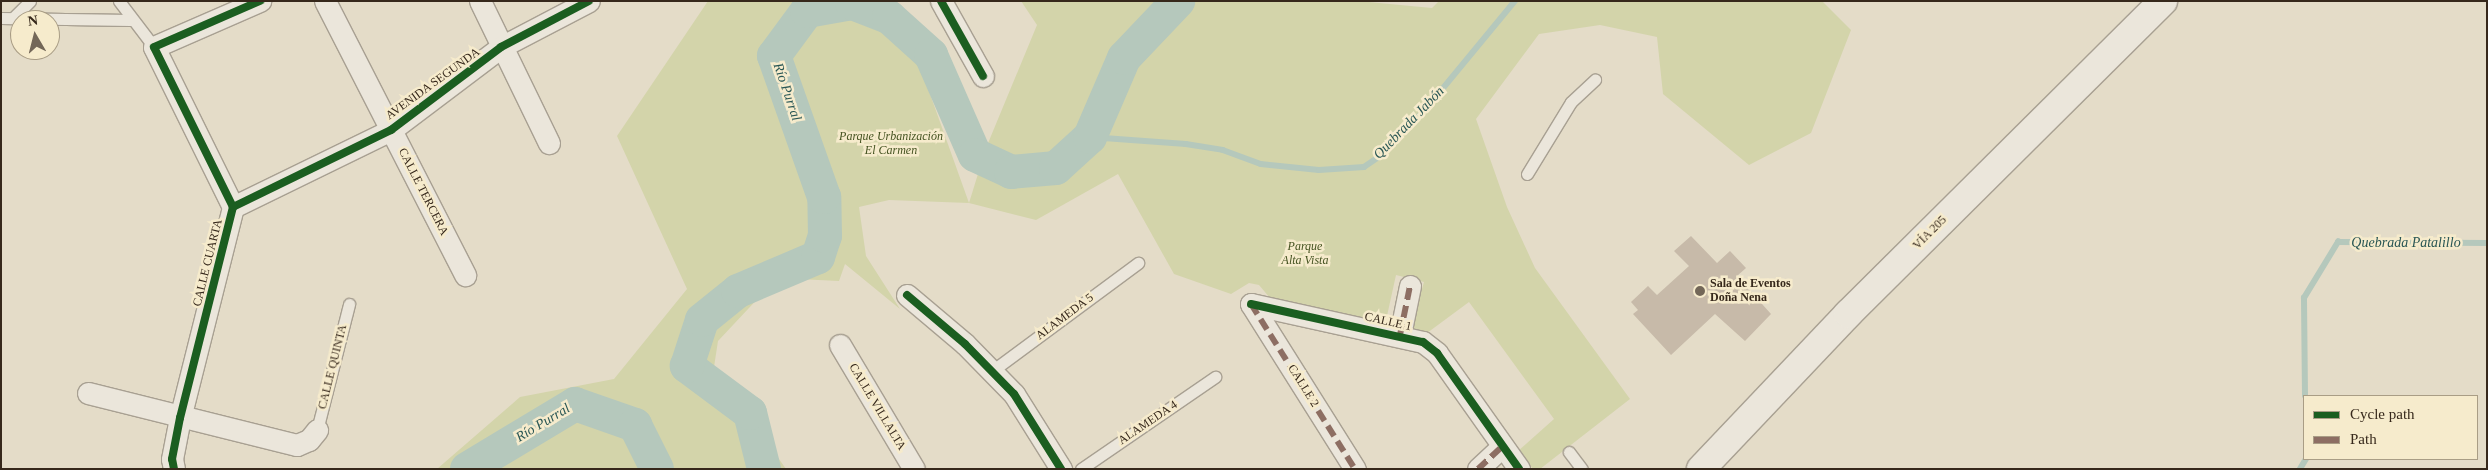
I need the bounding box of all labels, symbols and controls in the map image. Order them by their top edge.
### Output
north arrow [10,10,60,60]
text: N [27,13,39,29]
street label: AVENIDA SEGUNDA [383,45,483,123]
water label: Río Purral [769,61,805,123]
water label: Quebrada Jabón [1370,83,1448,163]
park label: Parque Urbanización El Carmen [839,130,943,158]
street label: CALLE TERCERA [395,146,451,238]
street label: VÍA 205 [1910,213,1950,253]
street label: CALLE CUARTA [190,218,226,308]
water label: Quebrada Patalillo [2351,235,2461,251]
park label: Parque Alta Vista [1282,240,1328,268]
place label: Sala de Eventos Doña Nena [1710,277,1791,305]
marker: Sala de Eventos Doña Nena [1694,285,1706,297]
street label: ALAMEDA 5 [1033,290,1097,344]
street label: CALLE 1 [1363,310,1413,334]
street label: CALLE QUINTA [316,323,350,411]
street label: CALLE VILLALTA [845,361,909,453]
street label: CALLE 2 [1284,362,1322,410]
legend [2303,395,2478,460]
street label: ALAMEDA 4 [1115,398,1181,448]
water label: Río Purral [513,400,573,446]
text: Cycle path [2350,406,2415,422]
text: Path [2350,431,2377,447]

